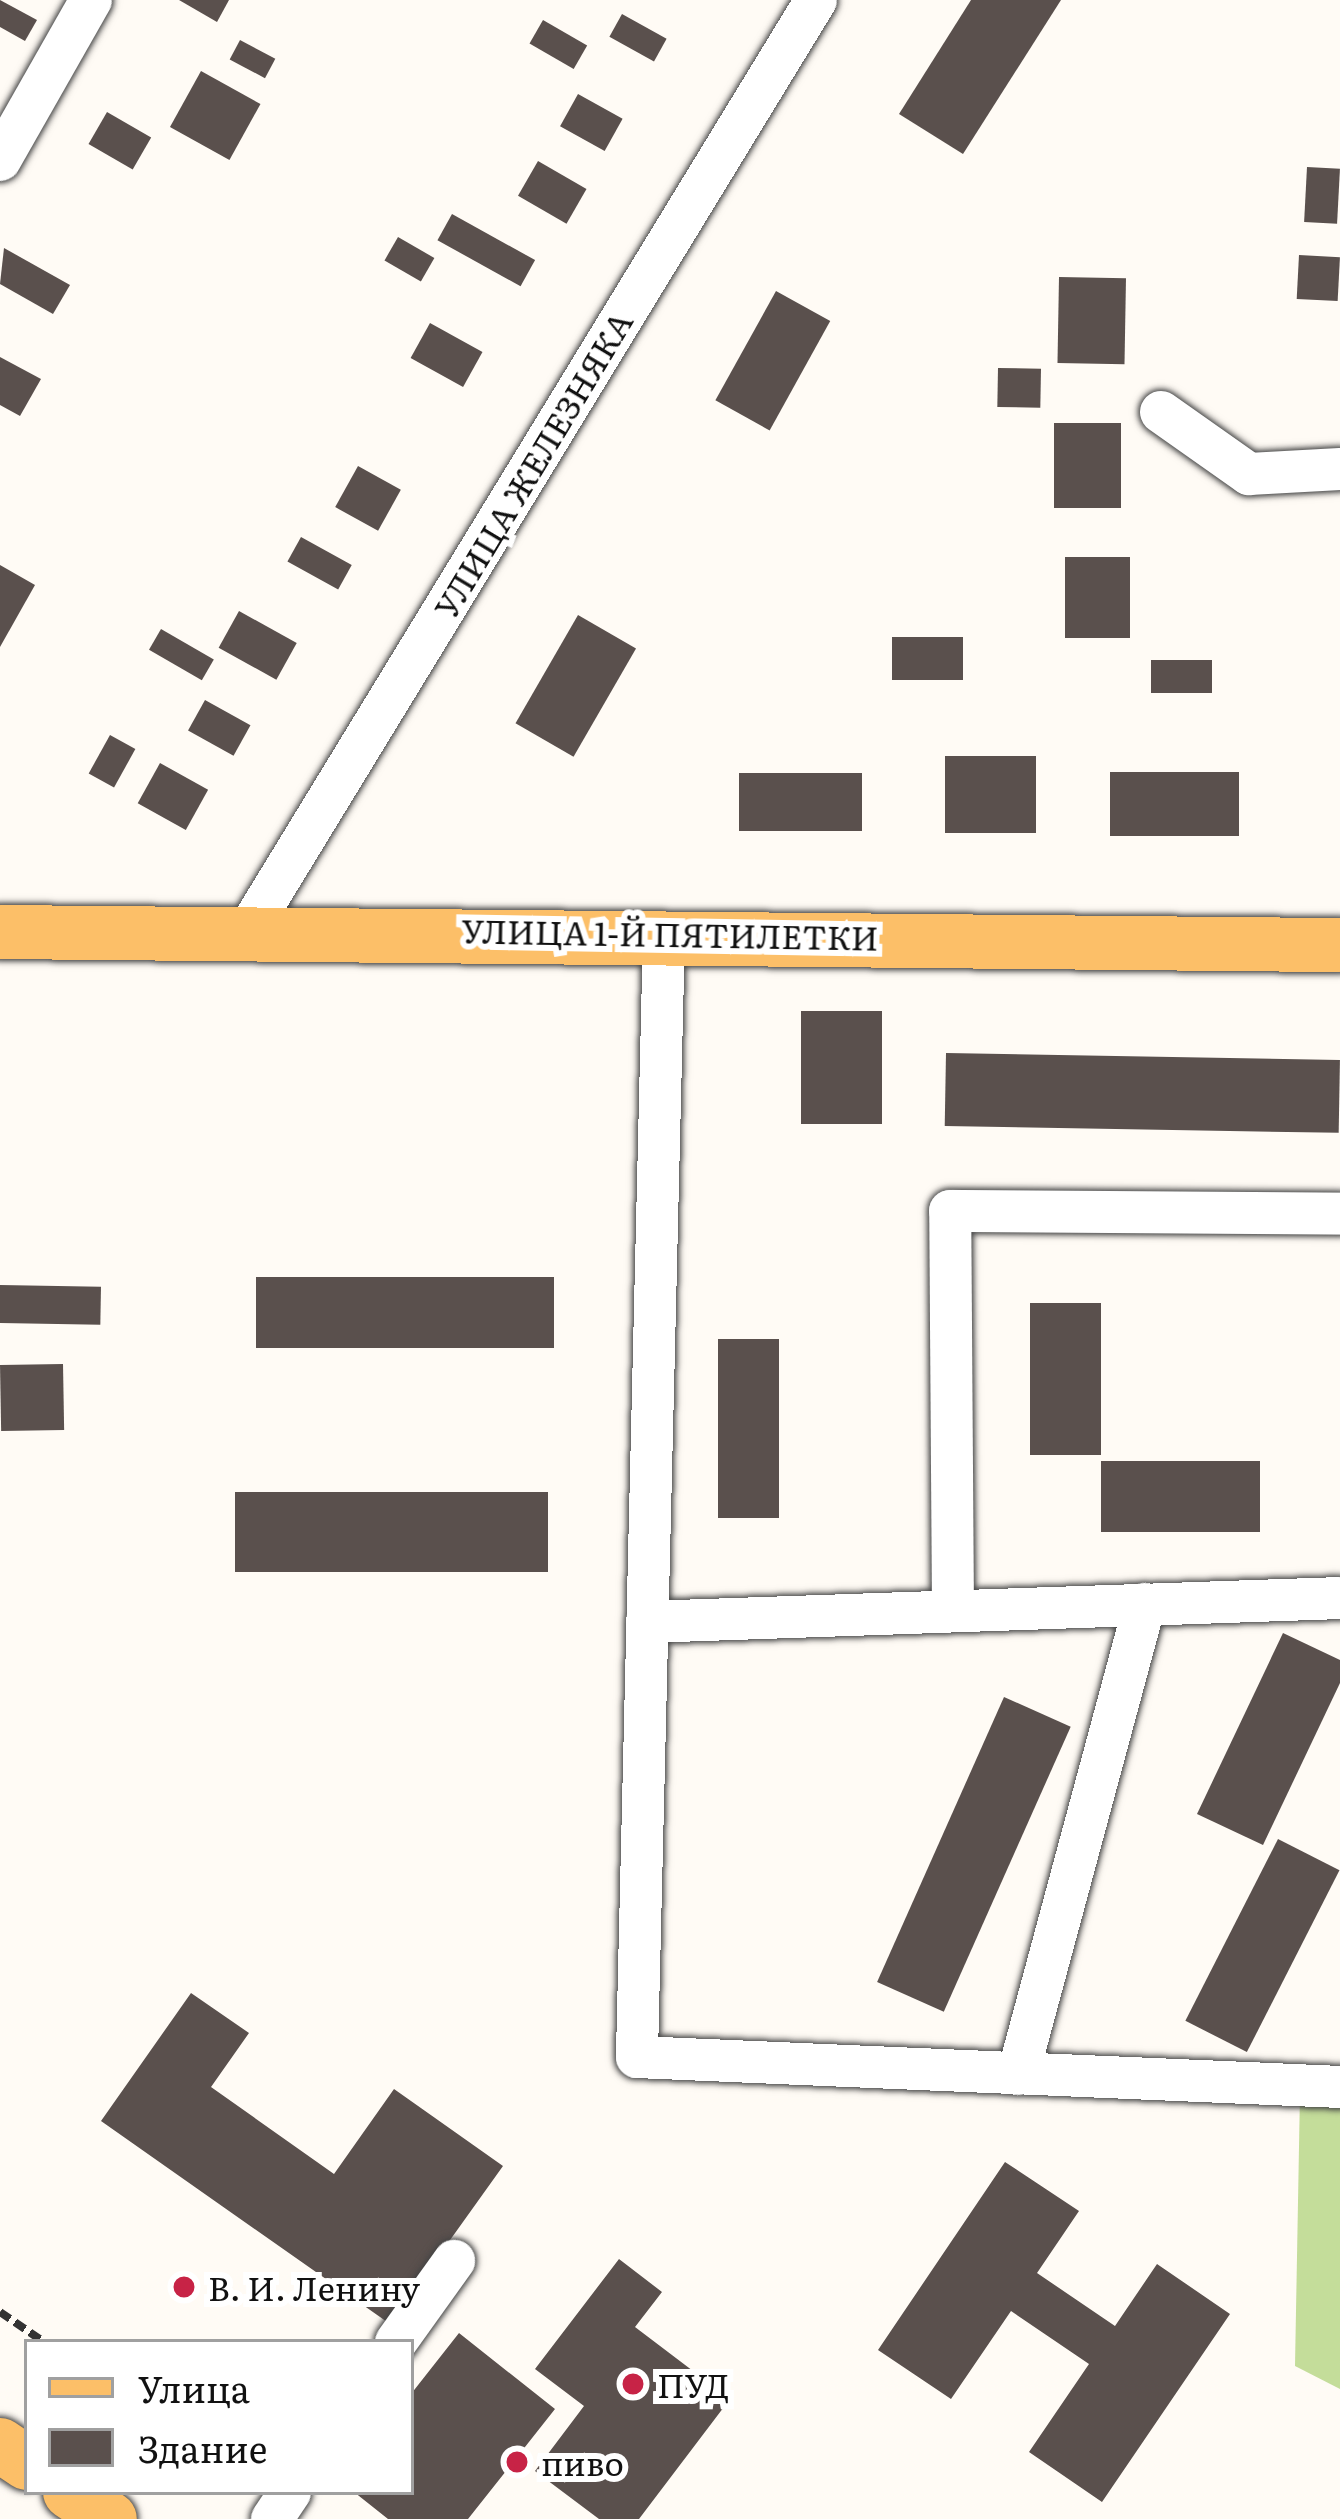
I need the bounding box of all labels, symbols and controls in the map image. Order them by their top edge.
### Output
street label: УЛИЦА ЖЕЛЕЗНЯКА [425,303,639,625]
street label: УЛИЦА 1-Й ПЯТИЛЕТКИ [461,910,879,956]
place label: В. И. Ленину [208,2267,420,2307]
marker: В. И. Ленину [171,2274,197,2300]
legend [24,2339,414,2495]
text: Улица [138,2361,250,2414]
place label: ПУД [657,2364,730,2404]
marker: ПУД [620,2371,646,2397]
text: Здание [138,2421,268,2474]
place label: пиво [541,2442,624,2482]
marker: пиво [504,2449,530,2475]

